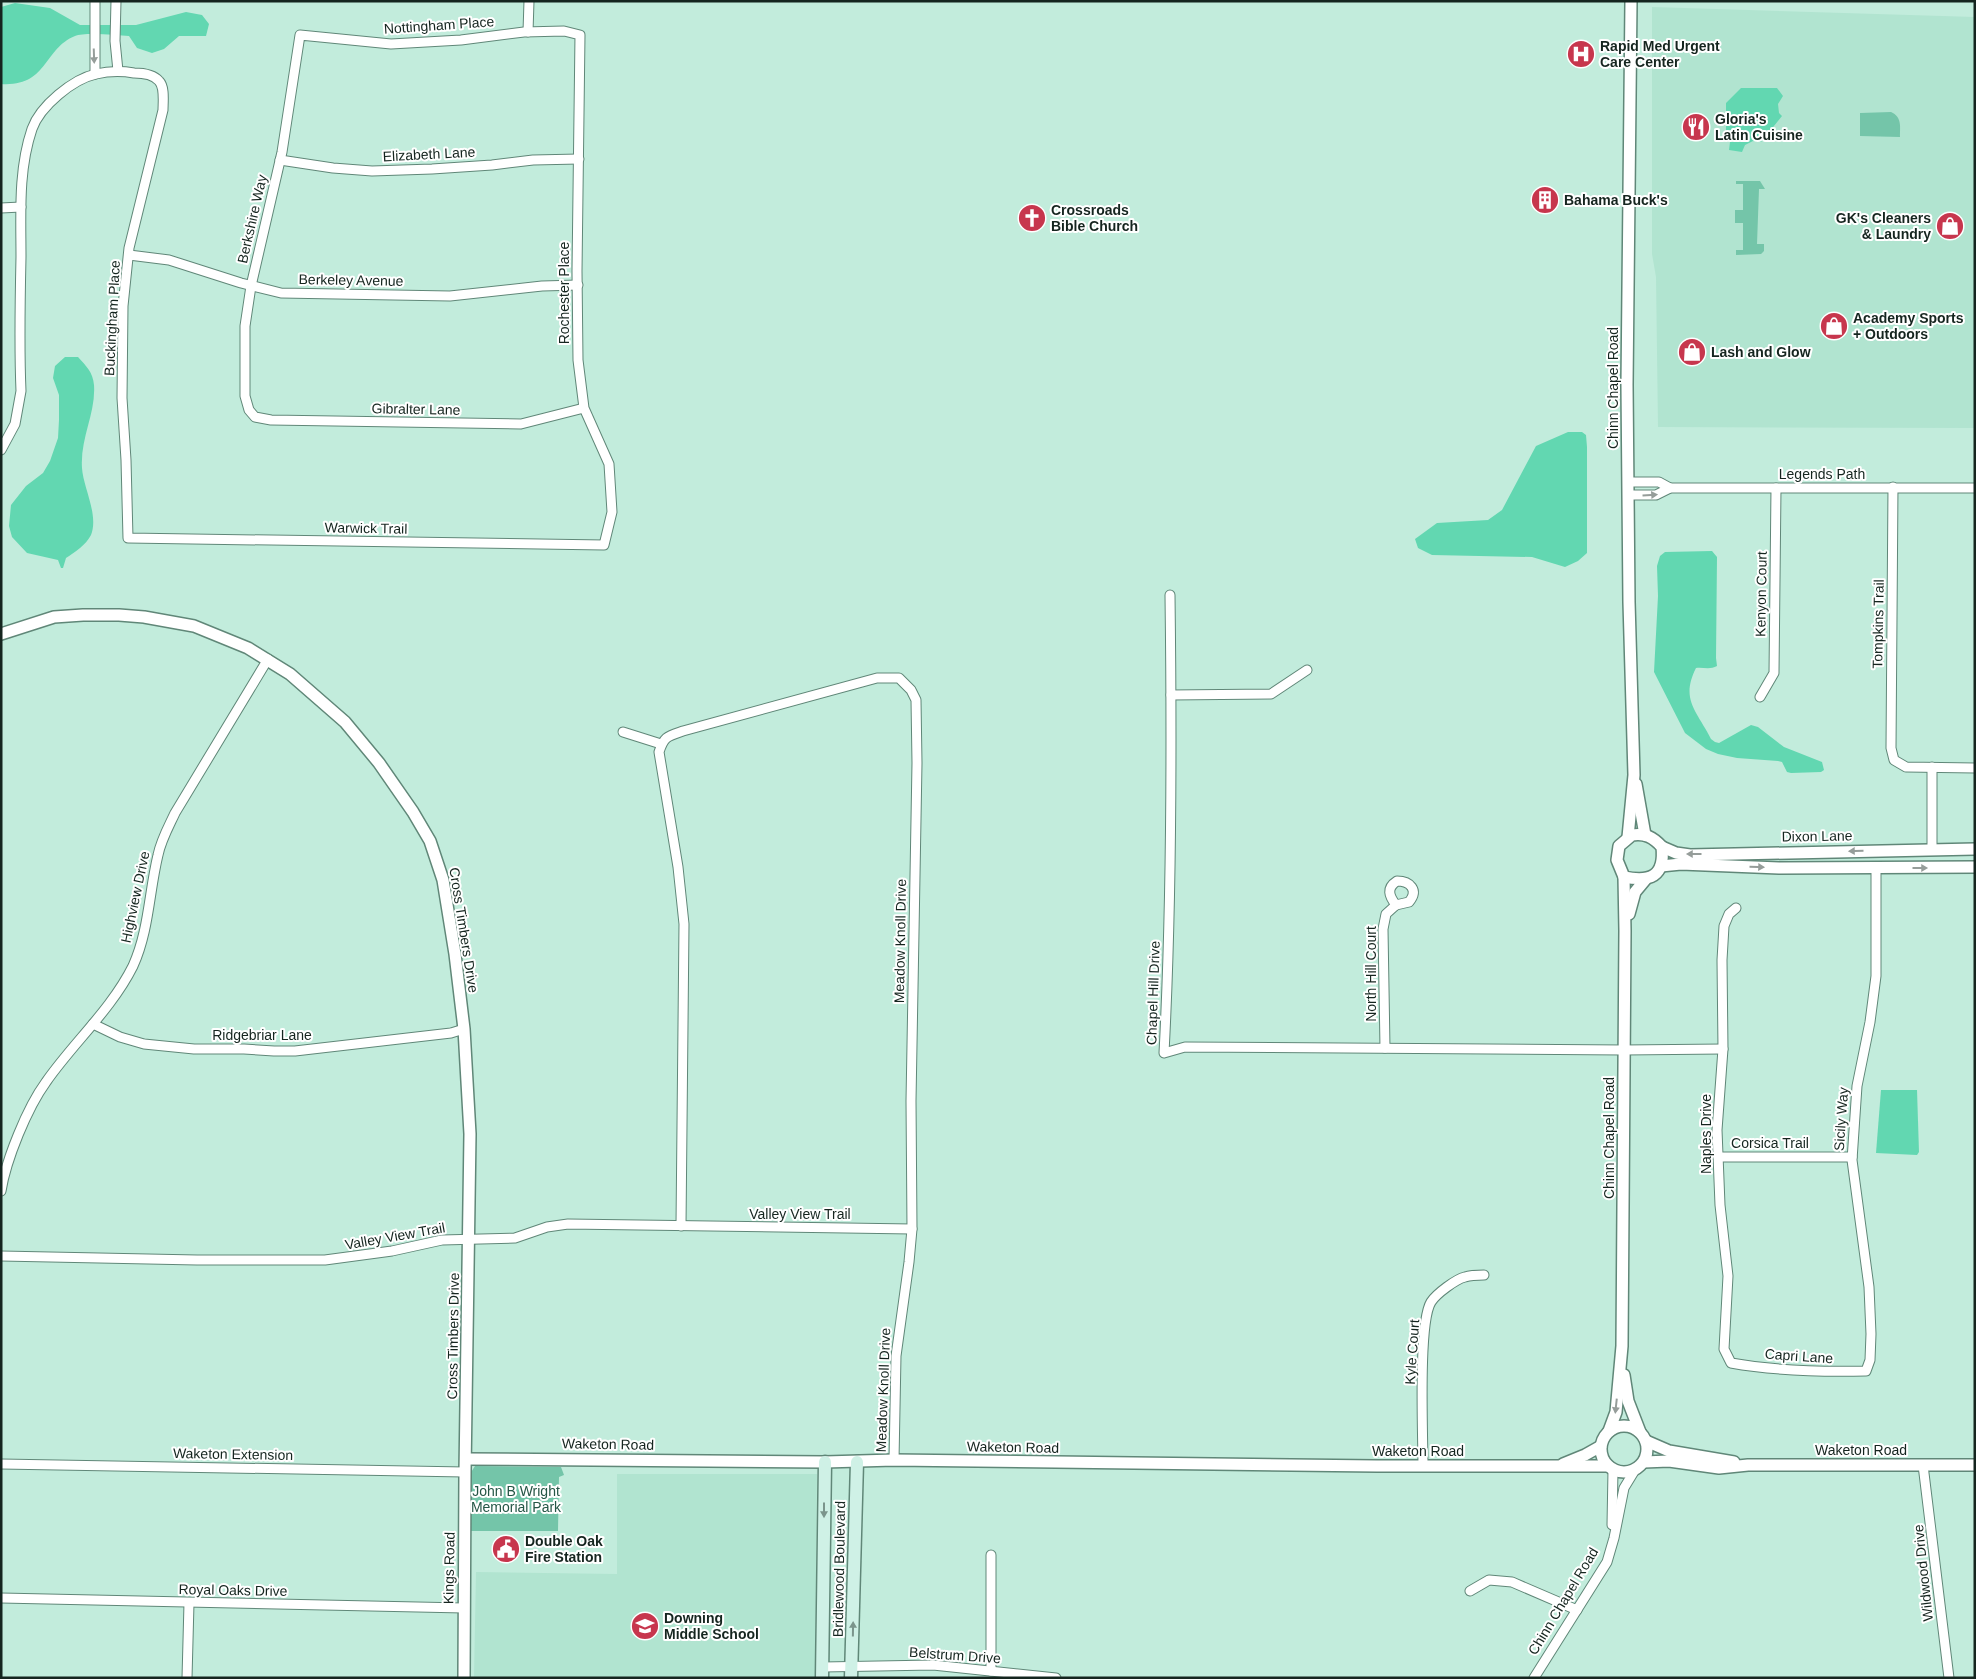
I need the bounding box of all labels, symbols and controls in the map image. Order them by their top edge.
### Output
street label: Nottingham Place [383,13,495,37]
place label: Rapid Med Urgent Care Center [1600,38,1720,70]
hospital icon: Rapid Med Urgent Care Center [1566,39,1596,69]
one-way arrow [91,49,99,65]
place label: Gloria's Latin Cuisine [1715,111,1803,143]
restaurant icon: Gloria's Latin Cuisine [1681,112,1711,142]
street label: Elizabeth Lane [382,144,476,164]
street label: Berkshire Way [234,173,270,265]
building icon: Bahama Buck's [1530,185,1560,215]
place label: Bahama Buck's [1564,192,1668,208]
place label: Crossroads Bible Church [1051,202,1138,234]
church icon: Crossroads Bible Church [1017,203,1047,233]
place label: GK's Cleaners & Laundry [1836,210,1931,242]
shop icon: GK's Cleaners & Laundry [1935,211,1965,241]
street label: Rochester Place [556,241,572,344]
street label: Buckingham Place [101,259,123,376]
street label: Berkeley Avenue [298,271,404,289]
place label: Academy Sports + Outdoors [1853,310,1964,342]
shop icon: Academy Sports + Outdoors [1819,311,1849,341]
street label: Chinn Chapel Road [1605,327,1621,449]
shop icon: Lash and Glow [1677,337,1707,367]
place label: Lash and Glow [1711,344,1811,360]
street label: Gibralter Lane [372,400,461,418]
street label: Legends Path [1779,466,1865,482]
one-way arrow [1642,490,1658,498]
street label: Warwick Trail [325,519,407,537]
street label: Kenyon Court [1752,551,1770,637]
street label: Tompkins Trail [1869,579,1887,669]
street label: Dixon Lane [1781,827,1853,845]
one-way arrow [1848,847,1864,855]
street label: Highview Drive [117,849,153,944]
one-way arrow [1686,850,1702,858]
one-way arrow [1750,863,1766,871]
one-way arrow [1912,864,1928,872]
street label: Cross Timbers Drive [446,866,482,994]
street label: Meadow Knoll Drive [891,878,909,1003]
street label: North Hill Court [1363,926,1379,1022]
street label: Chapel Hill Drive [1143,940,1163,1045]
street label: Ridgebriar Lane [212,1027,312,1043]
street label: Chinn Chapel Road [1601,1077,1617,1199]
street label: Sicily Way [1831,1086,1851,1152]
street label: Naples Drive [1698,1094,1714,1174]
street label: Corsica Trail [1731,1135,1809,1151]
street label: Valley View Trail [749,1206,851,1222]
street label: Valley View Trail [344,1219,446,1253]
street label: Cross Timbers Drive [444,1272,462,1400]
street label: Kyle Court [1402,1319,1422,1385]
street label: Meadow Knoll Drive [873,1327,893,1452]
street label: Capri Lane [1764,1346,1834,1366]
one-way arrow [1612,1399,1620,1415]
street label: Waketon Road [562,1435,654,1453]
street label: Waketon Road [967,1438,1059,1456]
street label: Waketon Road [1815,1442,1907,1458]
street label: Waketon Road [1372,1443,1464,1459]
street label: Waketon Extension [173,1445,293,1463]
park label: John B Wright Memorial Park [471,1483,562,1515]
street label: Bridlewood Boulevard [830,1501,848,1637]
one-way arrow [820,1503,828,1519]
street label: Wildwood Drive [1910,1524,1936,1622]
street label: Kings Road [440,1532,458,1604]
place label: Double Oak Fire Station [525,1533,603,1565]
public building icon: Double Oak Fire Station [491,1534,521,1564]
street label: Chinn Chapel Road [1525,1545,1601,1657]
street label: Royal Oaks Drive [178,1581,288,1599]
place label: Downing Middle School [664,1610,759,1642]
school or university icon: Downing Middle School [630,1611,660,1641]
one-way arrow [849,1621,857,1637]
street label: Belstrum Drive [909,1644,1002,1666]

